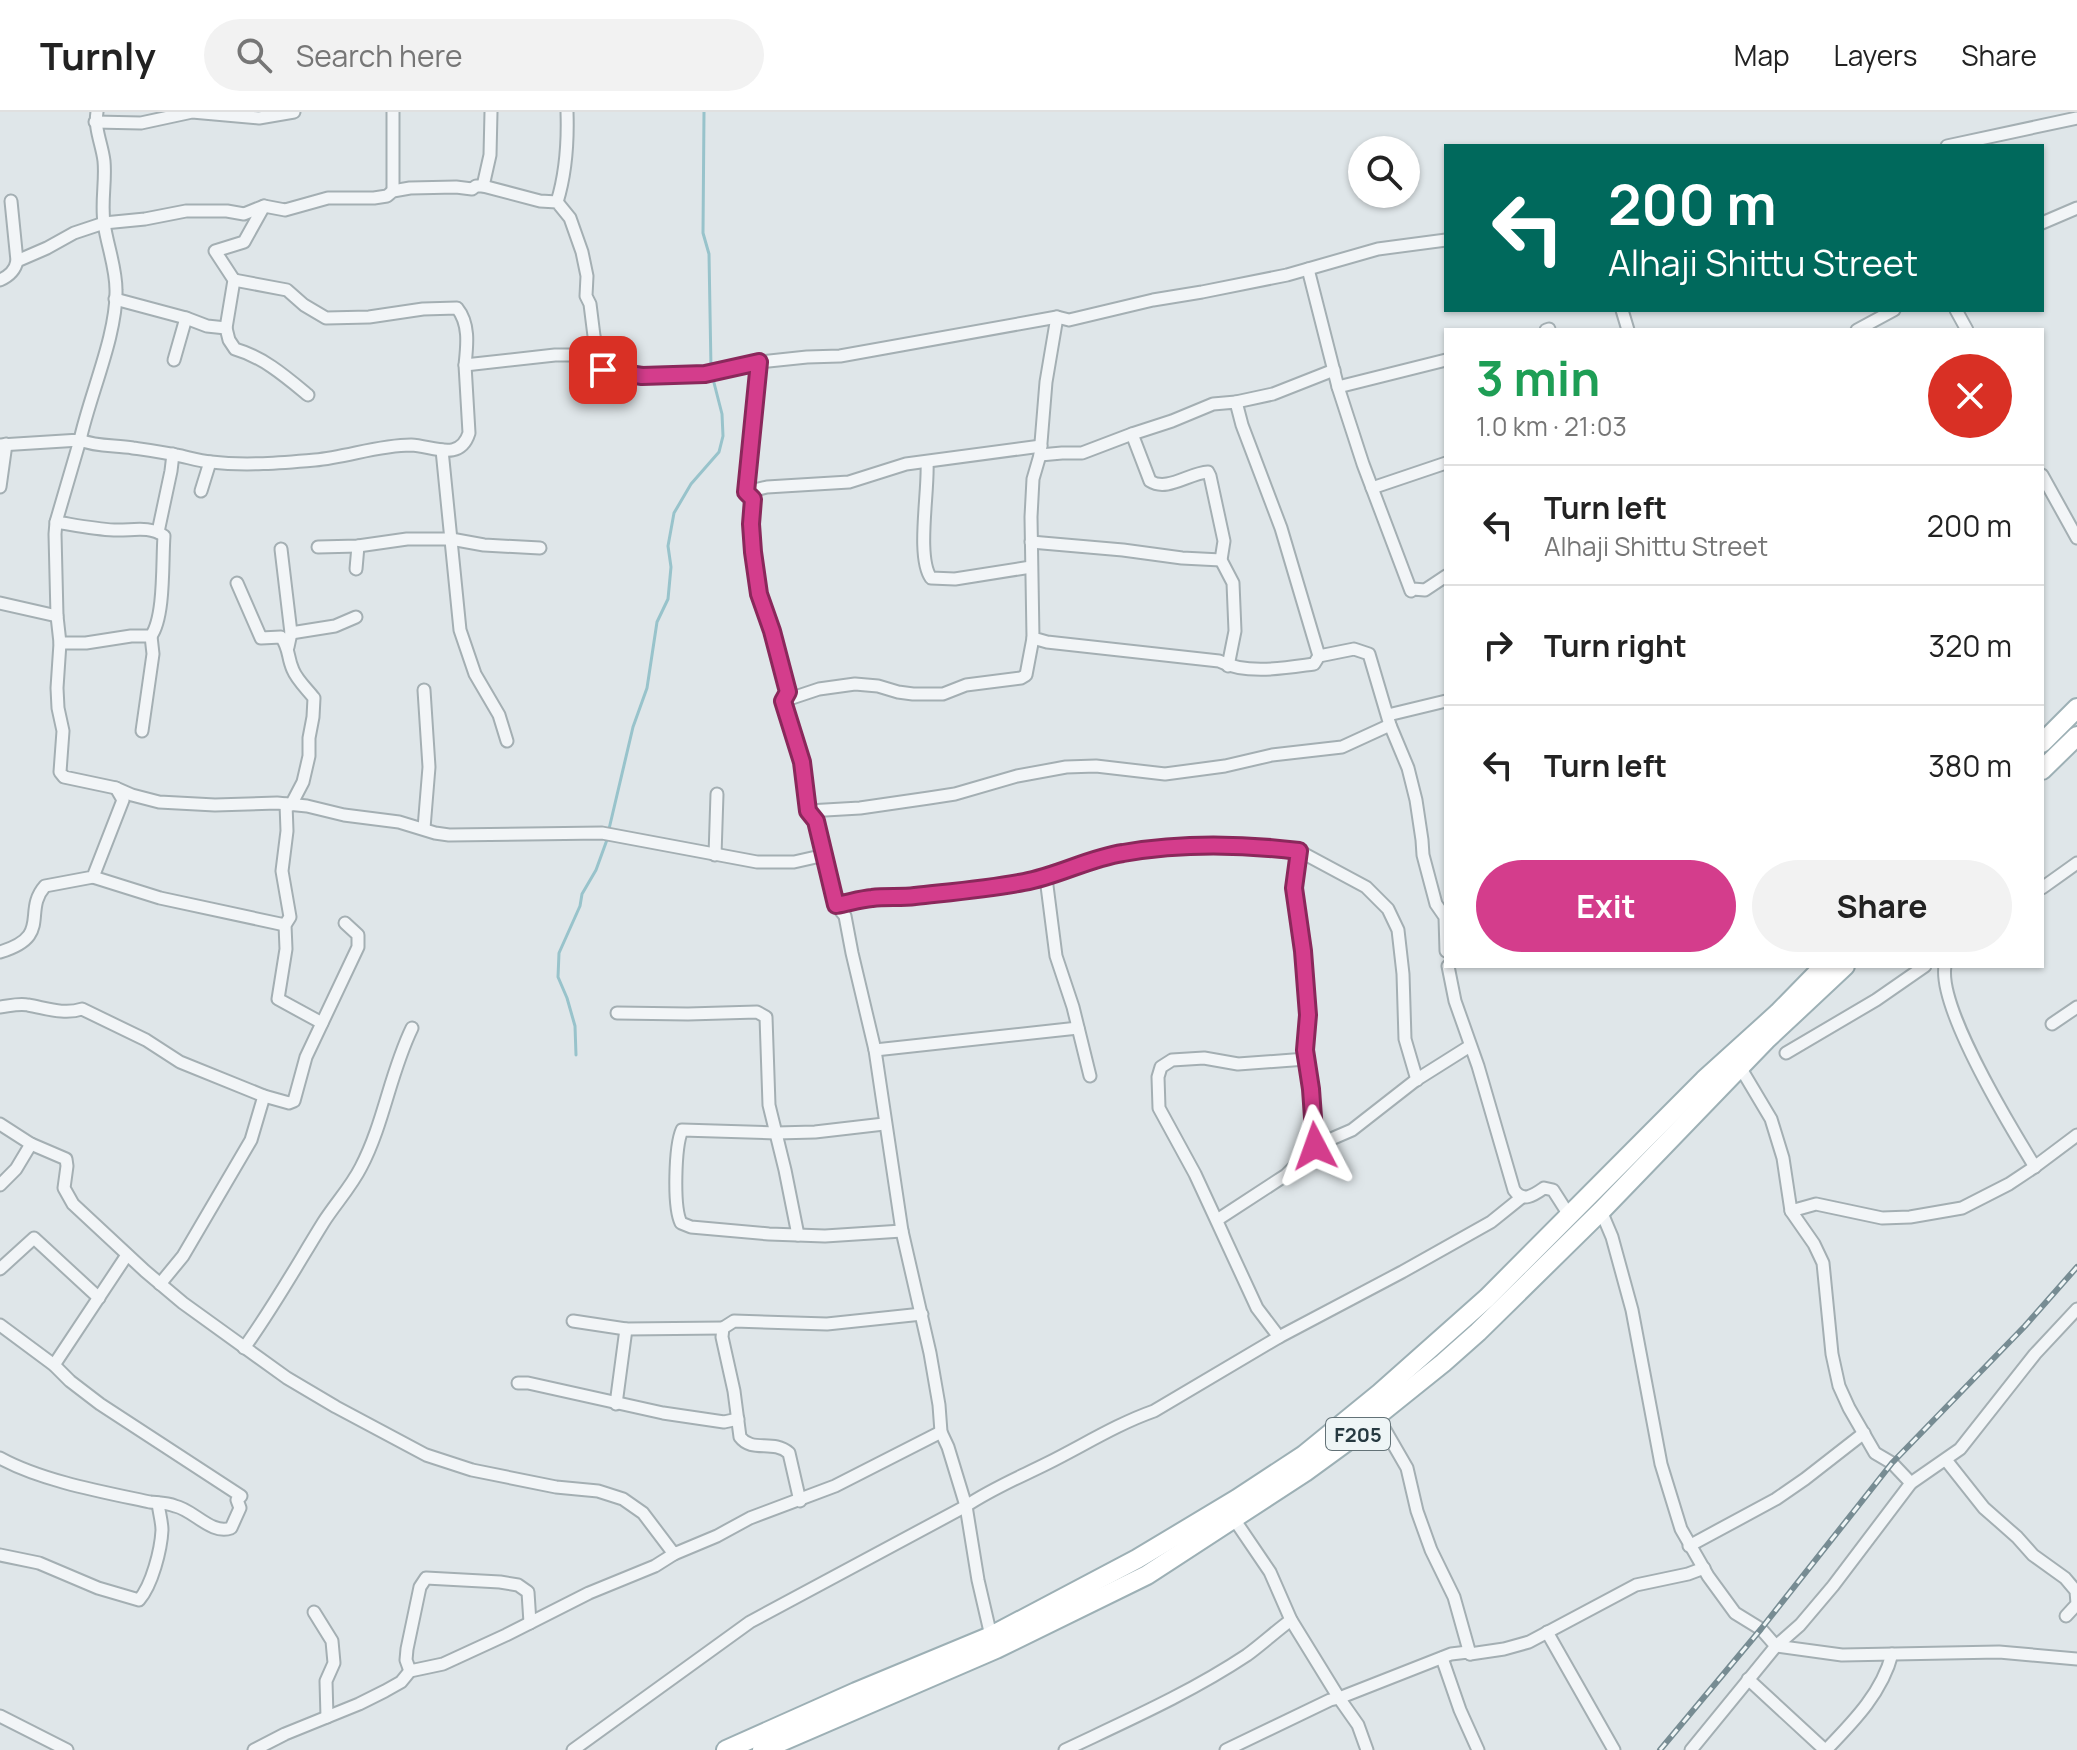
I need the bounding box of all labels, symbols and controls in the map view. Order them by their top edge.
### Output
search box [204,19,764,91]
text: Turnly [40,29,156,81]
icon: search [232,33,276,77]
text: Search here [296,35,463,76]
text: Map [1734,36,1790,74]
text: Layers [1834,36,1917,74]
text: Share [1961,36,2037,74]
map controls [1348,136,1420,208]
button: search [1348,136,1420,208]
text: 200 m [1608,165,1777,242]
icon: left [1476,176,1580,280]
text: Alhaji Shittu Street [1608,238,1918,287]
pin [569,336,637,404]
text: 3 min [1476,345,1600,410]
icon: arrive [581,348,625,392]
button: close [1928,354,2012,438]
text: 1.0 km · 21:03 [1476,408,1627,444]
text: Turn left [1544,487,1667,528]
icon: left [1476,503,1520,547]
text: 200 m [1927,505,2012,546]
text: Alhaji Shittu Street [1544,528,1768,564]
icon: right [1476,623,1520,667]
text: Turn right [1544,625,1687,666]
text: 320 m [1929,625,2012,666]
icon: left [1476,743,1520,787]
text: Turn left [1544,745,1667,786]
text: 380 m [1928,745,2012,786]
button: Exit [1476,860,1736,952]
button: Share [1752,860,2012,952]
position arrow [1273,1104,1357,1188]
road number: F205 [1326,1418,1390,1450]

